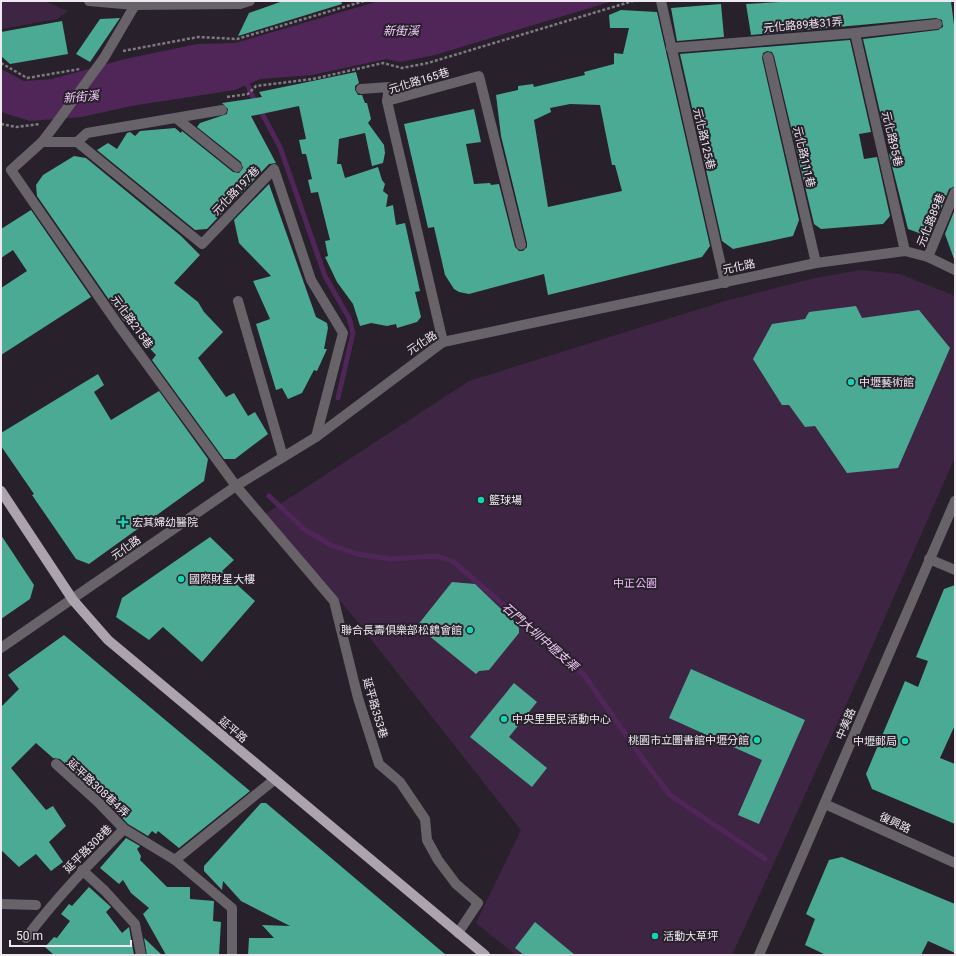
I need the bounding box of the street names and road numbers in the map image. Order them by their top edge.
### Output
street label: 元化路89巷31弄 [763,15,843,35]
street label: 元化路165巷 [387,66,451,96]
street label: 元化路125巷 [691,107,717,171]
street label: 元化路95巷 [879,110,905,168]
street label: 元化路111巷 [791,125,817,189]
street label: 元化路197巷 [210,164,262,218]
street label: 元化路89巷 [914,191,948,249]
street label: 元化路 [722,257,756,277]
street label: 元化路215巷 [108,293,156,351]
street label: 元化路 [405,329,439,357]
street label: 元化路 [109,533,143,563]
street label: 延平路353巷 [360,676,390,740]
street label: 中美路 [834,706,858,742]
street label: 延平路 [216,714,250,746]
street label: 延平路308巷4弄 [64,756,132,820]
street label: 復興路 [877,810,913,836]
street label: 延平路308巷 [61,822,115,876]

